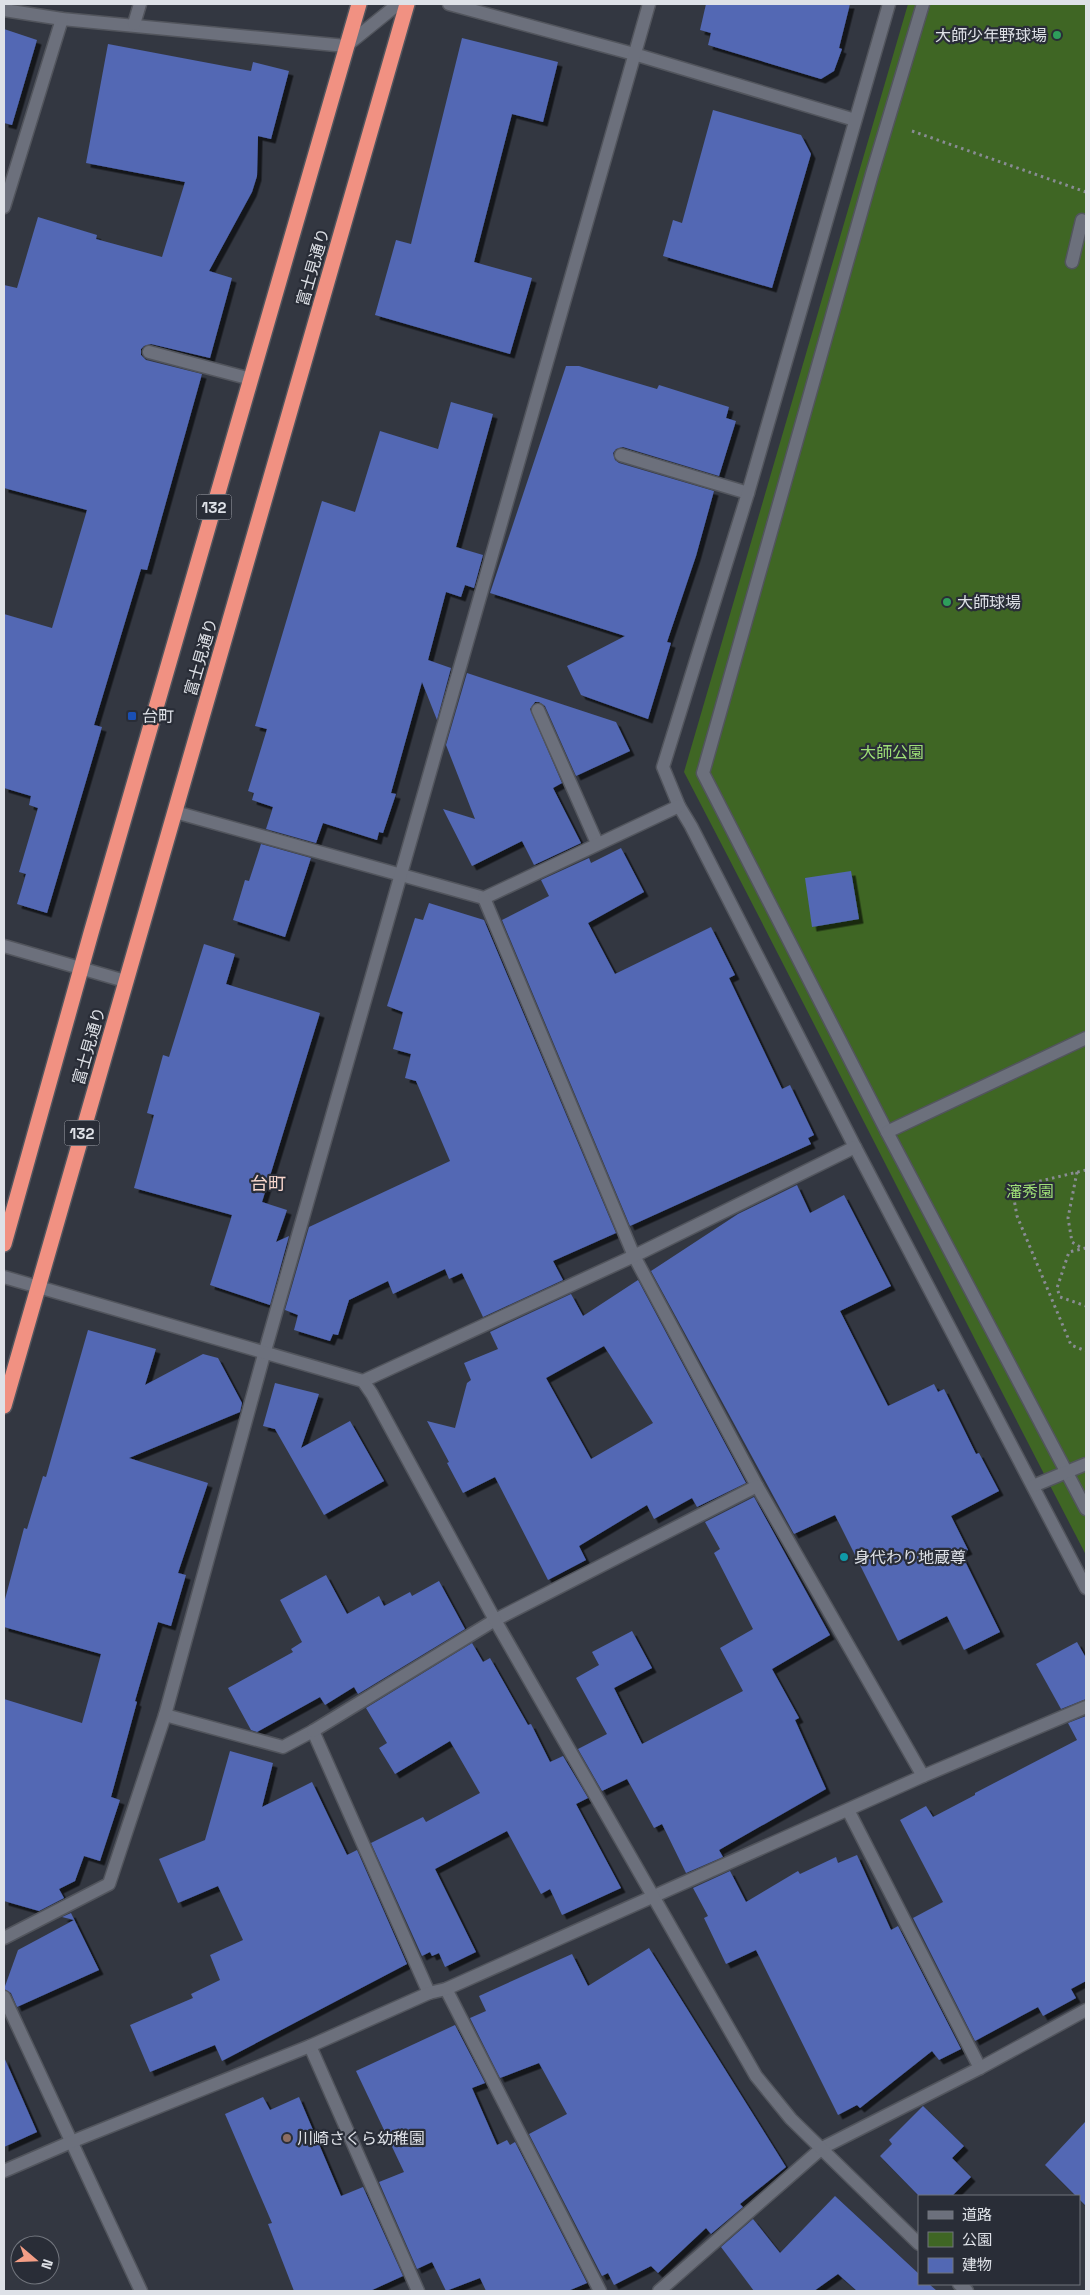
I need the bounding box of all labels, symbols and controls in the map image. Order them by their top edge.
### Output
place label: 大師少年野球場 [935,25,1047,46]
marker: 大師少年野球場 [1051,29,1063,41]
street label: 富士見通り [292,226,334,308]
road number: 132 [196,494,232,520]
place label: 大師球場 [957,592,1021,613]
marker: 大師球場 [941,596,953,608]
street label: 富士見通り [180,616,222,698]
place label: 台町 [142,706,174,727]
marker: 台町 [126,710,138,722]
park label: 大師公園 [860,742,924,763]
street label: 富士見通り [68,1005,110,1087]
road number: 132 [64,1120,100,1146]
district label: 台町 [250,1172,286,1195]
park label: 瀋秀園 [1006,1181,1054,1202]
place label: 身代わり地蔵尊 [854,1547,966,1568]
marker: 身代わり地蔵尊 [838,1551,850,1563]
place label: 川崎さくら幼稚園 [297,2128,425,2149]
marker: 川崎さくら幼稚園 [281,2132,293,2144]
legend [918,2195,1080,2285]
text: 道路 [962,2205,992,2224]
text: 公園 [962,2230,992,2249]
north arrow [10,2235,60,2285]
text: 建物 [962,2255,992,2274]
text: N [37,2257,57,2272]

